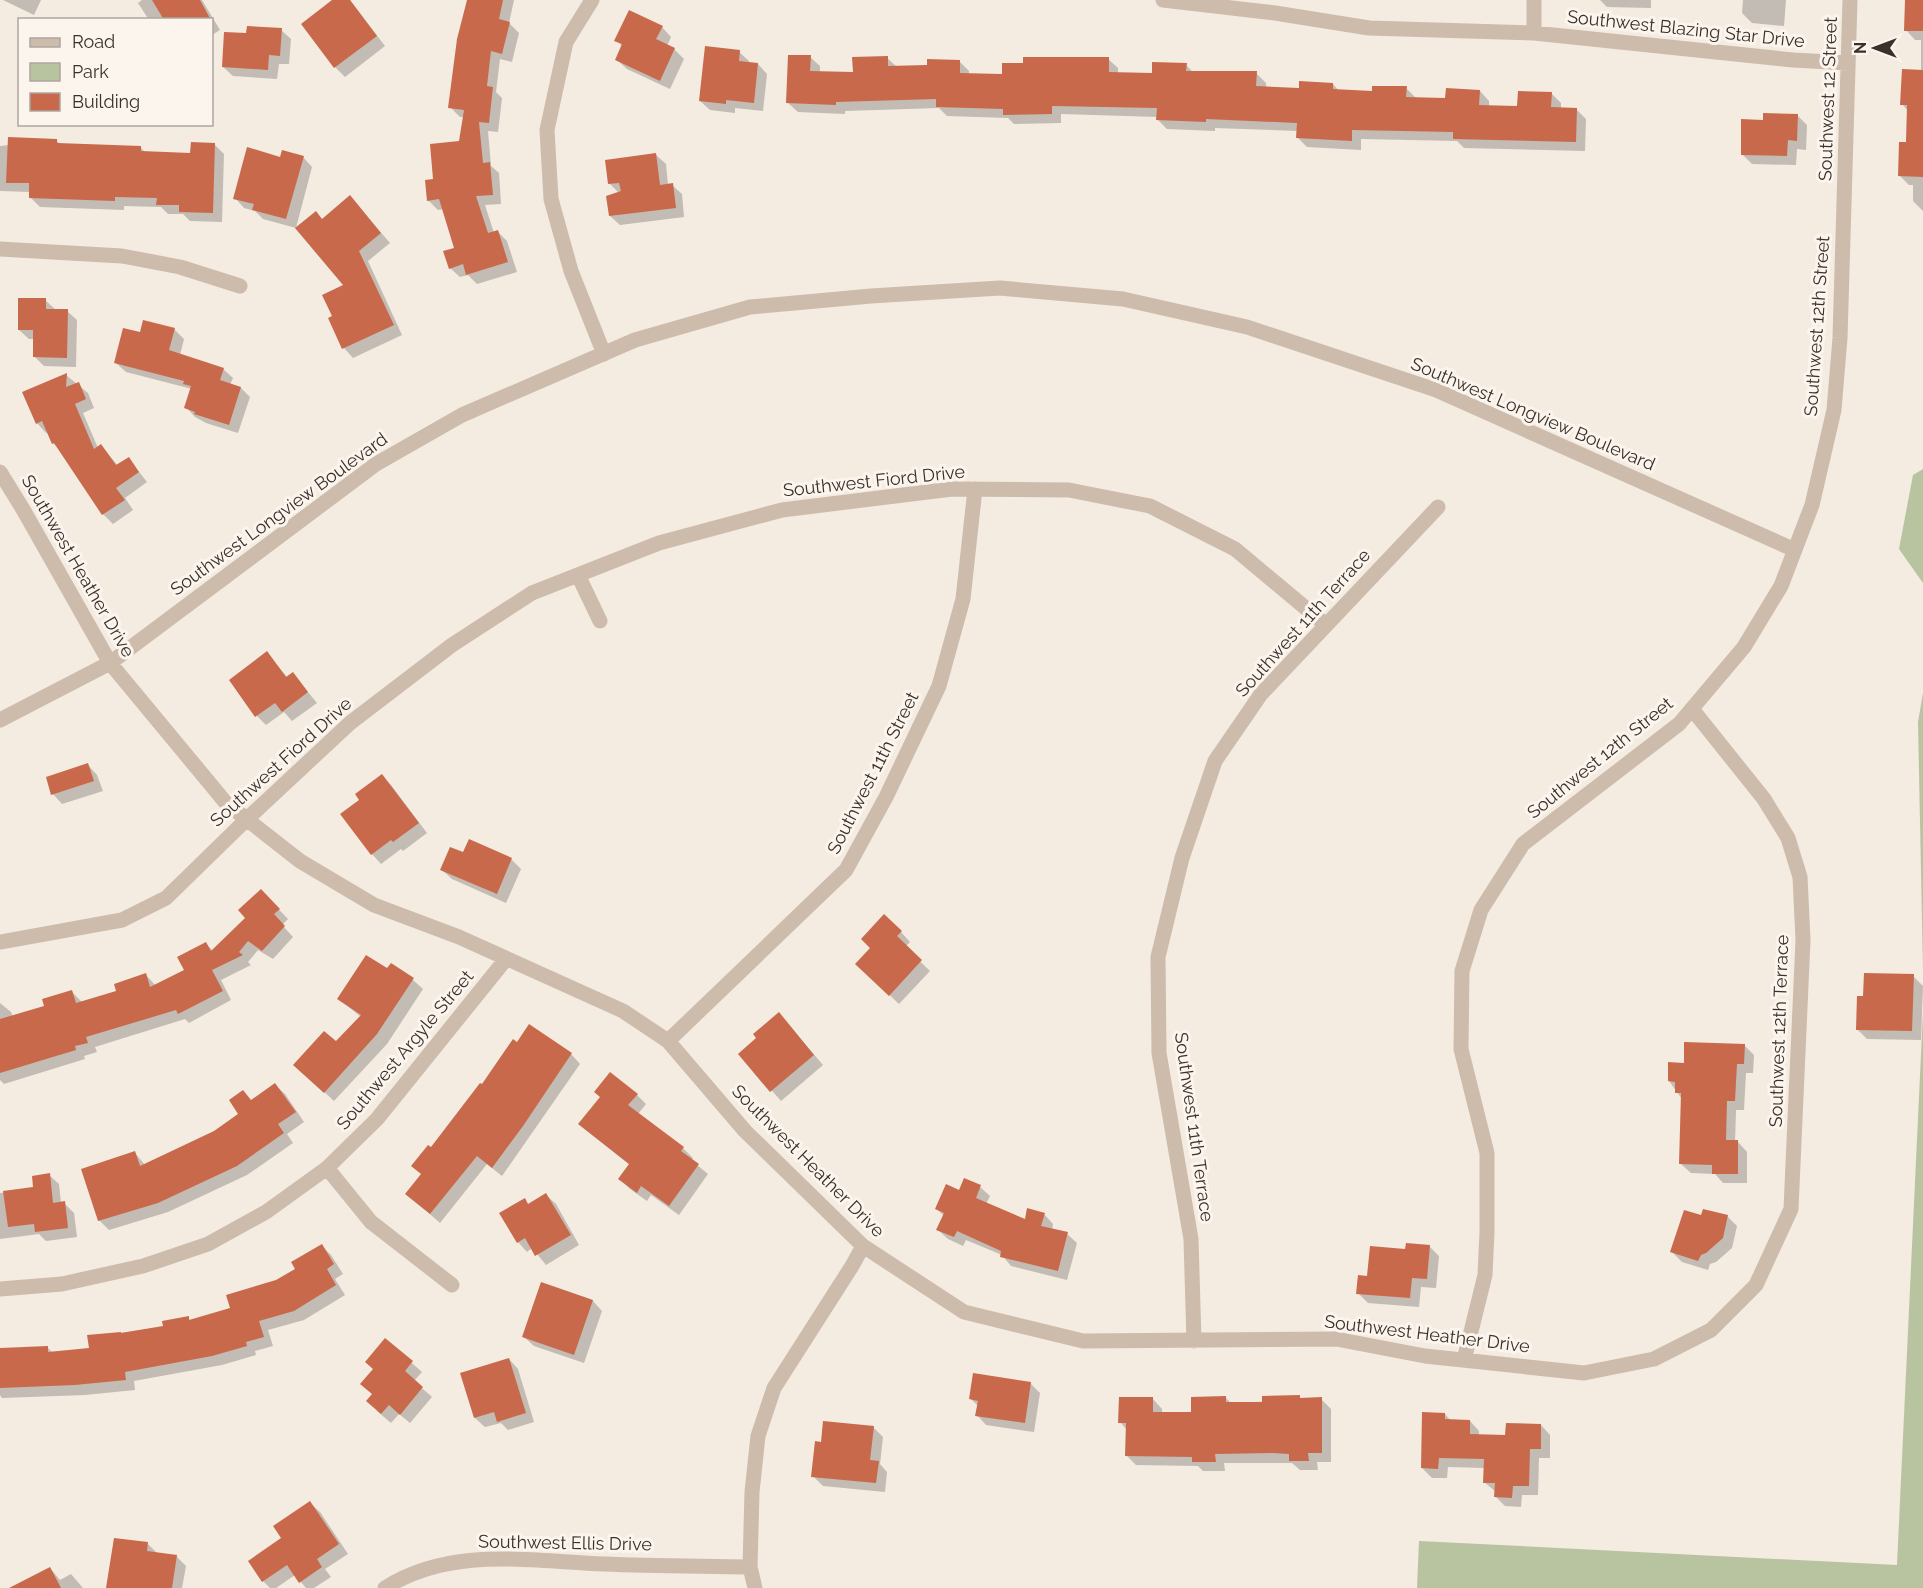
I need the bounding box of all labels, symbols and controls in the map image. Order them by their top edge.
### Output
street label: Southwest Blazing Star Drive [1566,6,1806,51]
street label: Southwest 12 Street [1814,16,1841,182]
legend [18,18,213,126]
north arrow [1845,18,1905,78]
text: Road [72,31,115,52]
text: N [1851,42,1870,54]
text: Park [72,61,109,82]
text: Building [72,91,140,112]
street label: Southwest 12th Street [1800,235,1833,417]
street label: Southwest Longview Boulevard [1408,352,1658,475]
street label: Southwest Longview Boulevard [166,428,391,599]
street label: Southwest Fiord Drive [782,460,966,501]
street label: Southwest Heather Drive [18,471,139,661]
street label: Southwest 11th Terrace [1231,544,1375,701]
street label: Southwest 11th Street [823,688,923,857]
street label: Southwest Fiord Drive [206,692,356,831]
street label: Southwest 12th Street [1523,693,1677,823]
street label: Southwest 12th Terrace [1765,934,1792,1128]
street label: Southwest Argyle Street [332,966,477,1134]
street label: Southwest 11th Terrace [1171,1031,1218,1223]
street label: Southwest Heather Drive [728,1080,889,1241]
street label: Southwest Heather Drive [1323,1310,1531,1357]
street label: Southwest Ellis Drive [478,1530,652,1555]

